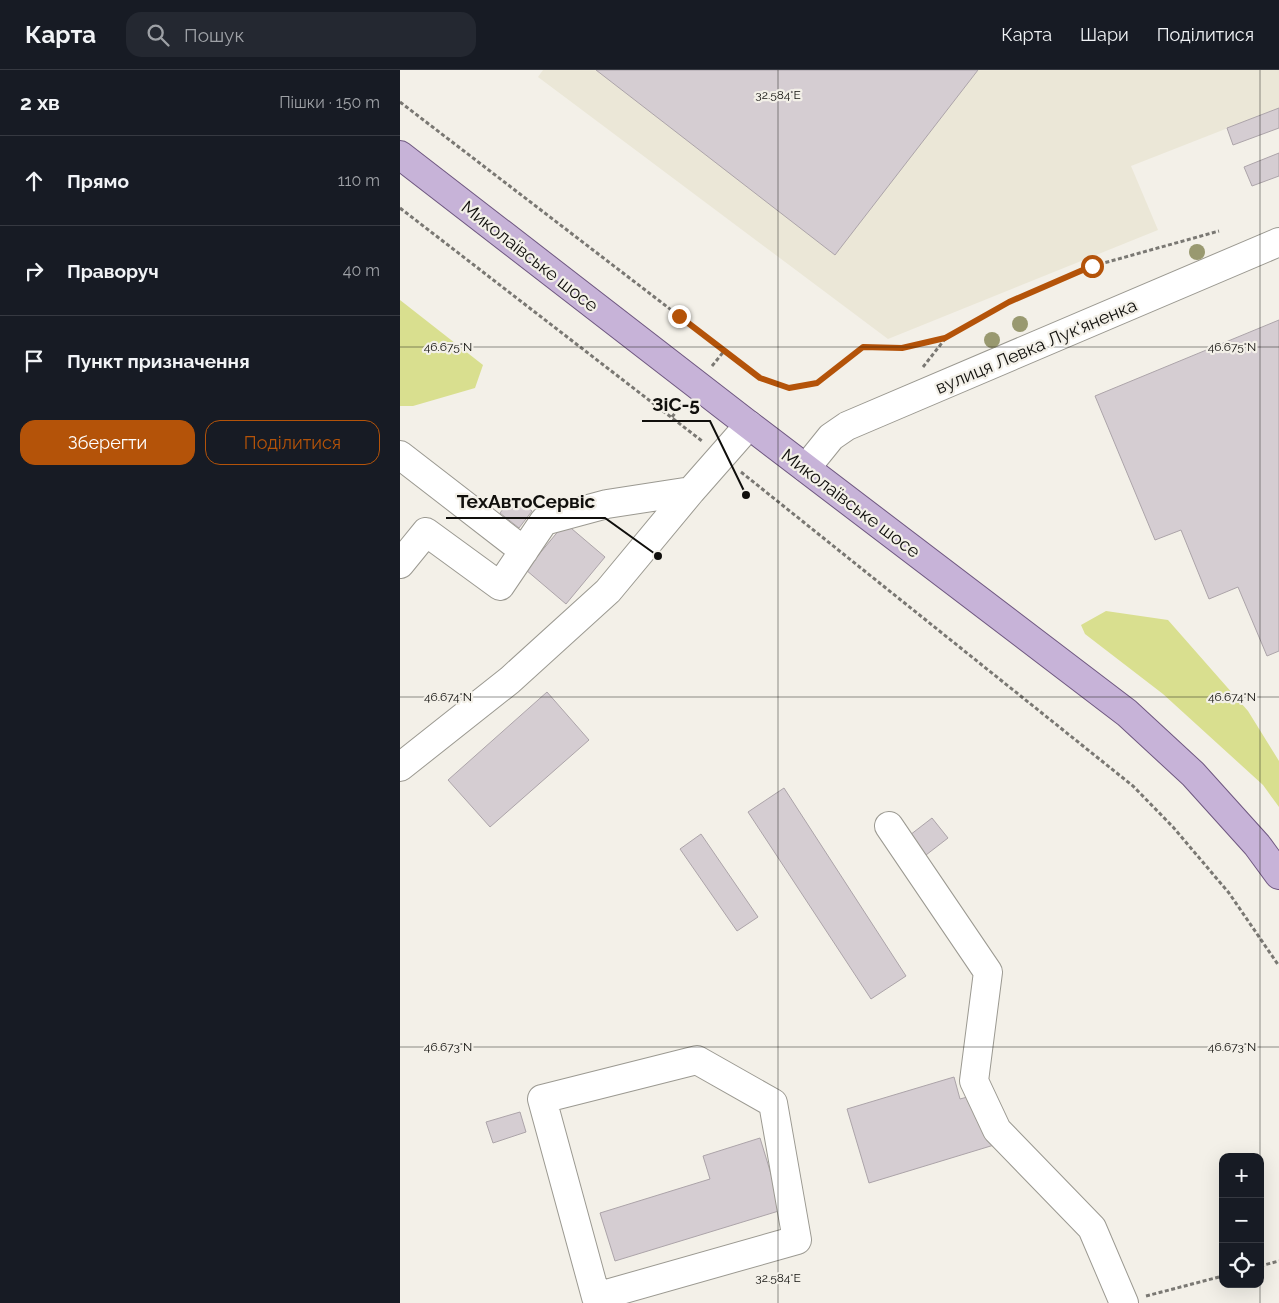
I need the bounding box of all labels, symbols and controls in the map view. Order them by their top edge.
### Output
search box [126,12,476,57]
text: Карта [25,20,96,49]
icon: search [144,21,172,49]
text: Пошук [184,24,244,46]
text: Карта [1001,24,1052,45]
text: Шари [1080,24,1129,45]
text: Поділитися [1157,24,1254,45]
text: 32.584°E [755,88,801,102]
text: 2 хв [20,90,60,115]
text: Пішки · 150 m [279,93,380,112]
icon: ahead [20,167,48,195]
text: Прямо [67,170,129,192]
text: 110 m [338,171,380,190]
street label: Миколаївське шосе [457,196,603,316]
route start [1081,255,1104,278]
icon: right [20,257,48,285]
text: Праворуч [67,260,159,282]
text: 40 m [343,261,380,280]
street label: вулиця Левка Лук'яненка [932,294,1140,398]
route end [668,305,691,328]
text: 46.675°N [424,340,472,354]
text: 46.675°N [1208,340,1256,354]
icon: arrive [20,347,48,375]
text: Пункт призначення [67,350,250,372]
callout: ЗіС-5 [642,387,710,421]
text: ЗіС-5 [652,393,700,415]
button: Зберегти [20,420,195,465]
button: Поділитися [205,420,380,465]
street label: Миколаївське шосе [778,444,925,562]
callout: ТехАвтоСервіс [446,484,605,518]
text: ТехАвтоСервіс [457,490,596,512]
text: 46.674°N [424,690,472,704]
text: 46.674°N [1208,690,1256,704]
text: 46.673°N [424,1040,472,1054]
text: 46.673°N [1208,1040,1256,1054]
map controls [1219,1153,1264,1288]
button: + [1219,1153,1264,1198]
button: − [1219,1198,1264,1243]
button: locate [1219,1243,1264,1288]
text: 32.584°E [755,1271,801,1285]

